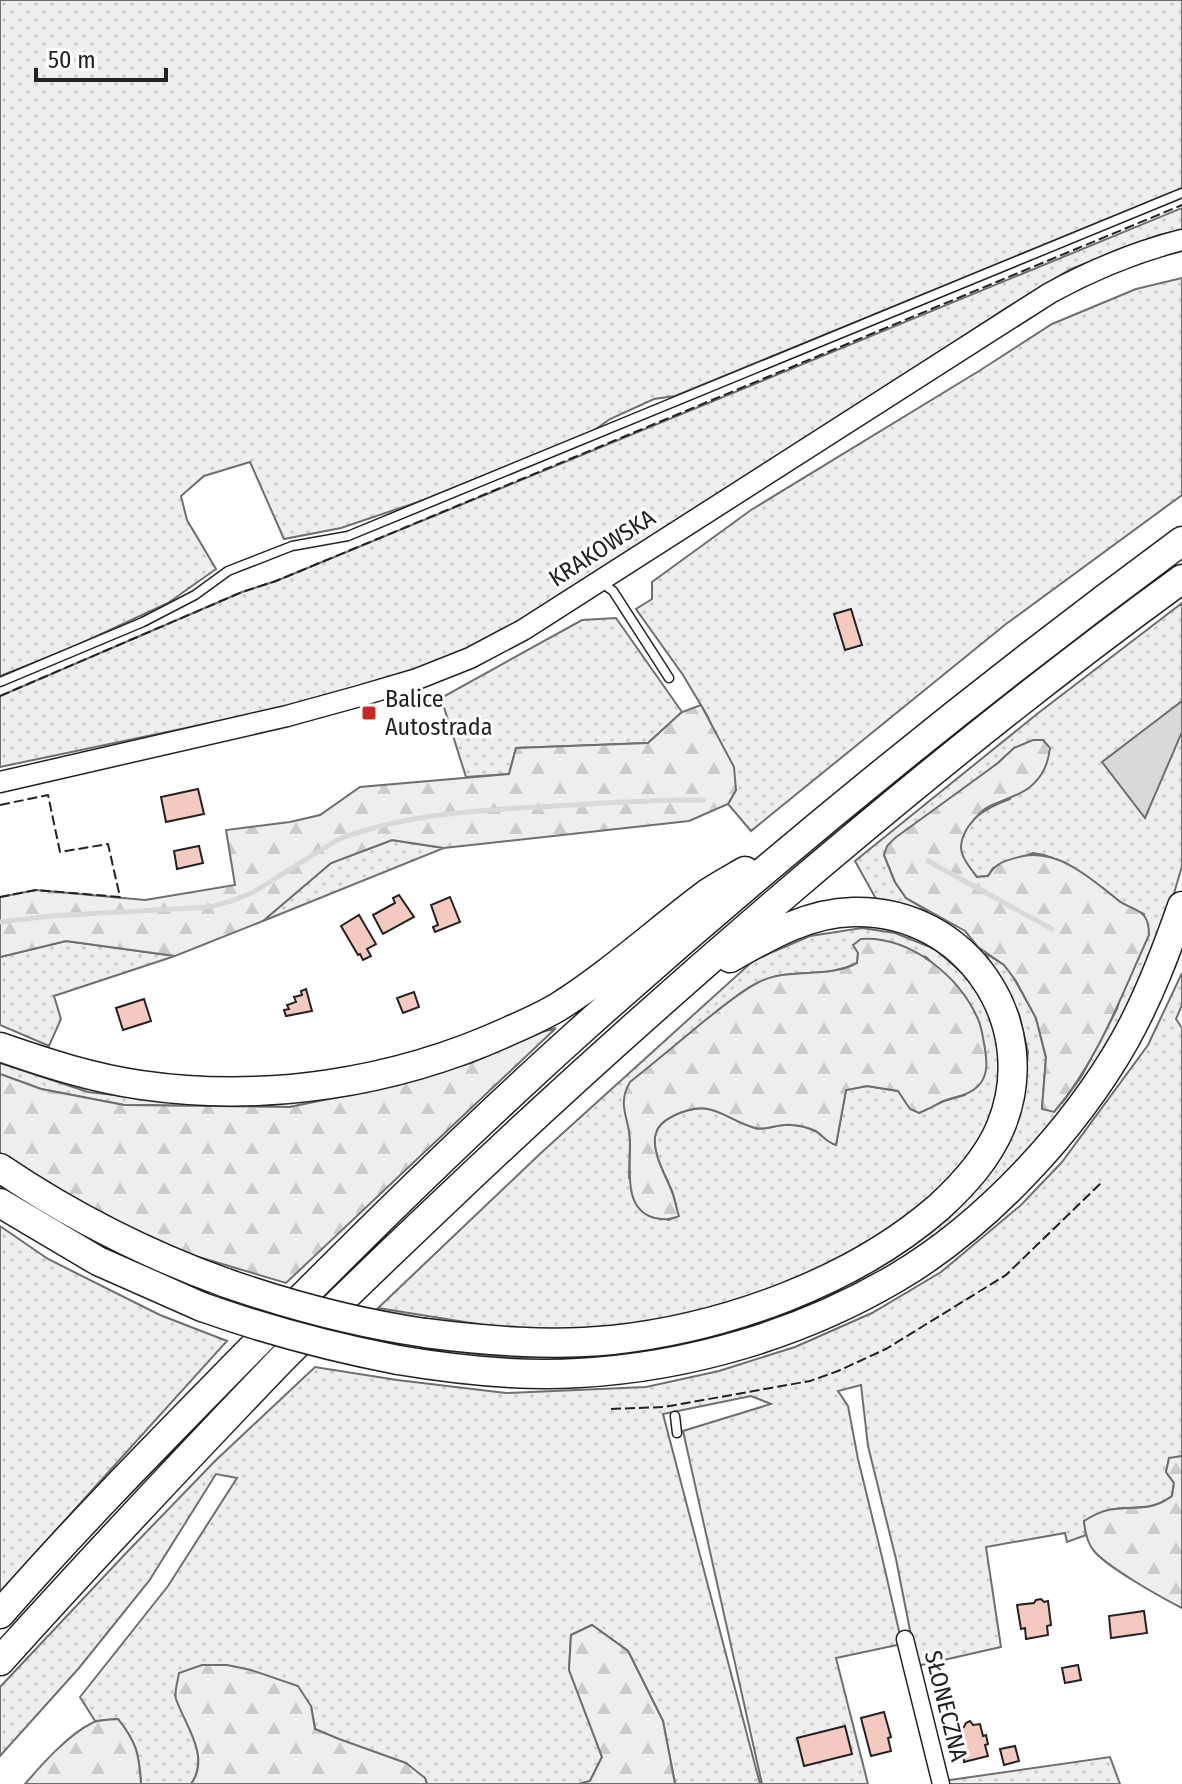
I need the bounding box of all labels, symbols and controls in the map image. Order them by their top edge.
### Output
scale bar [36,32,166,82]
text: 50 m [48,46,96,74]
street label: KRAKOWSKA [544,503,661,593]
place label: Balice Autostrada [385,685,492,741]
marker: Balice Autostrada [360,704,378,722]
street label: SŁONECZNA [919,1648,973,1765]

